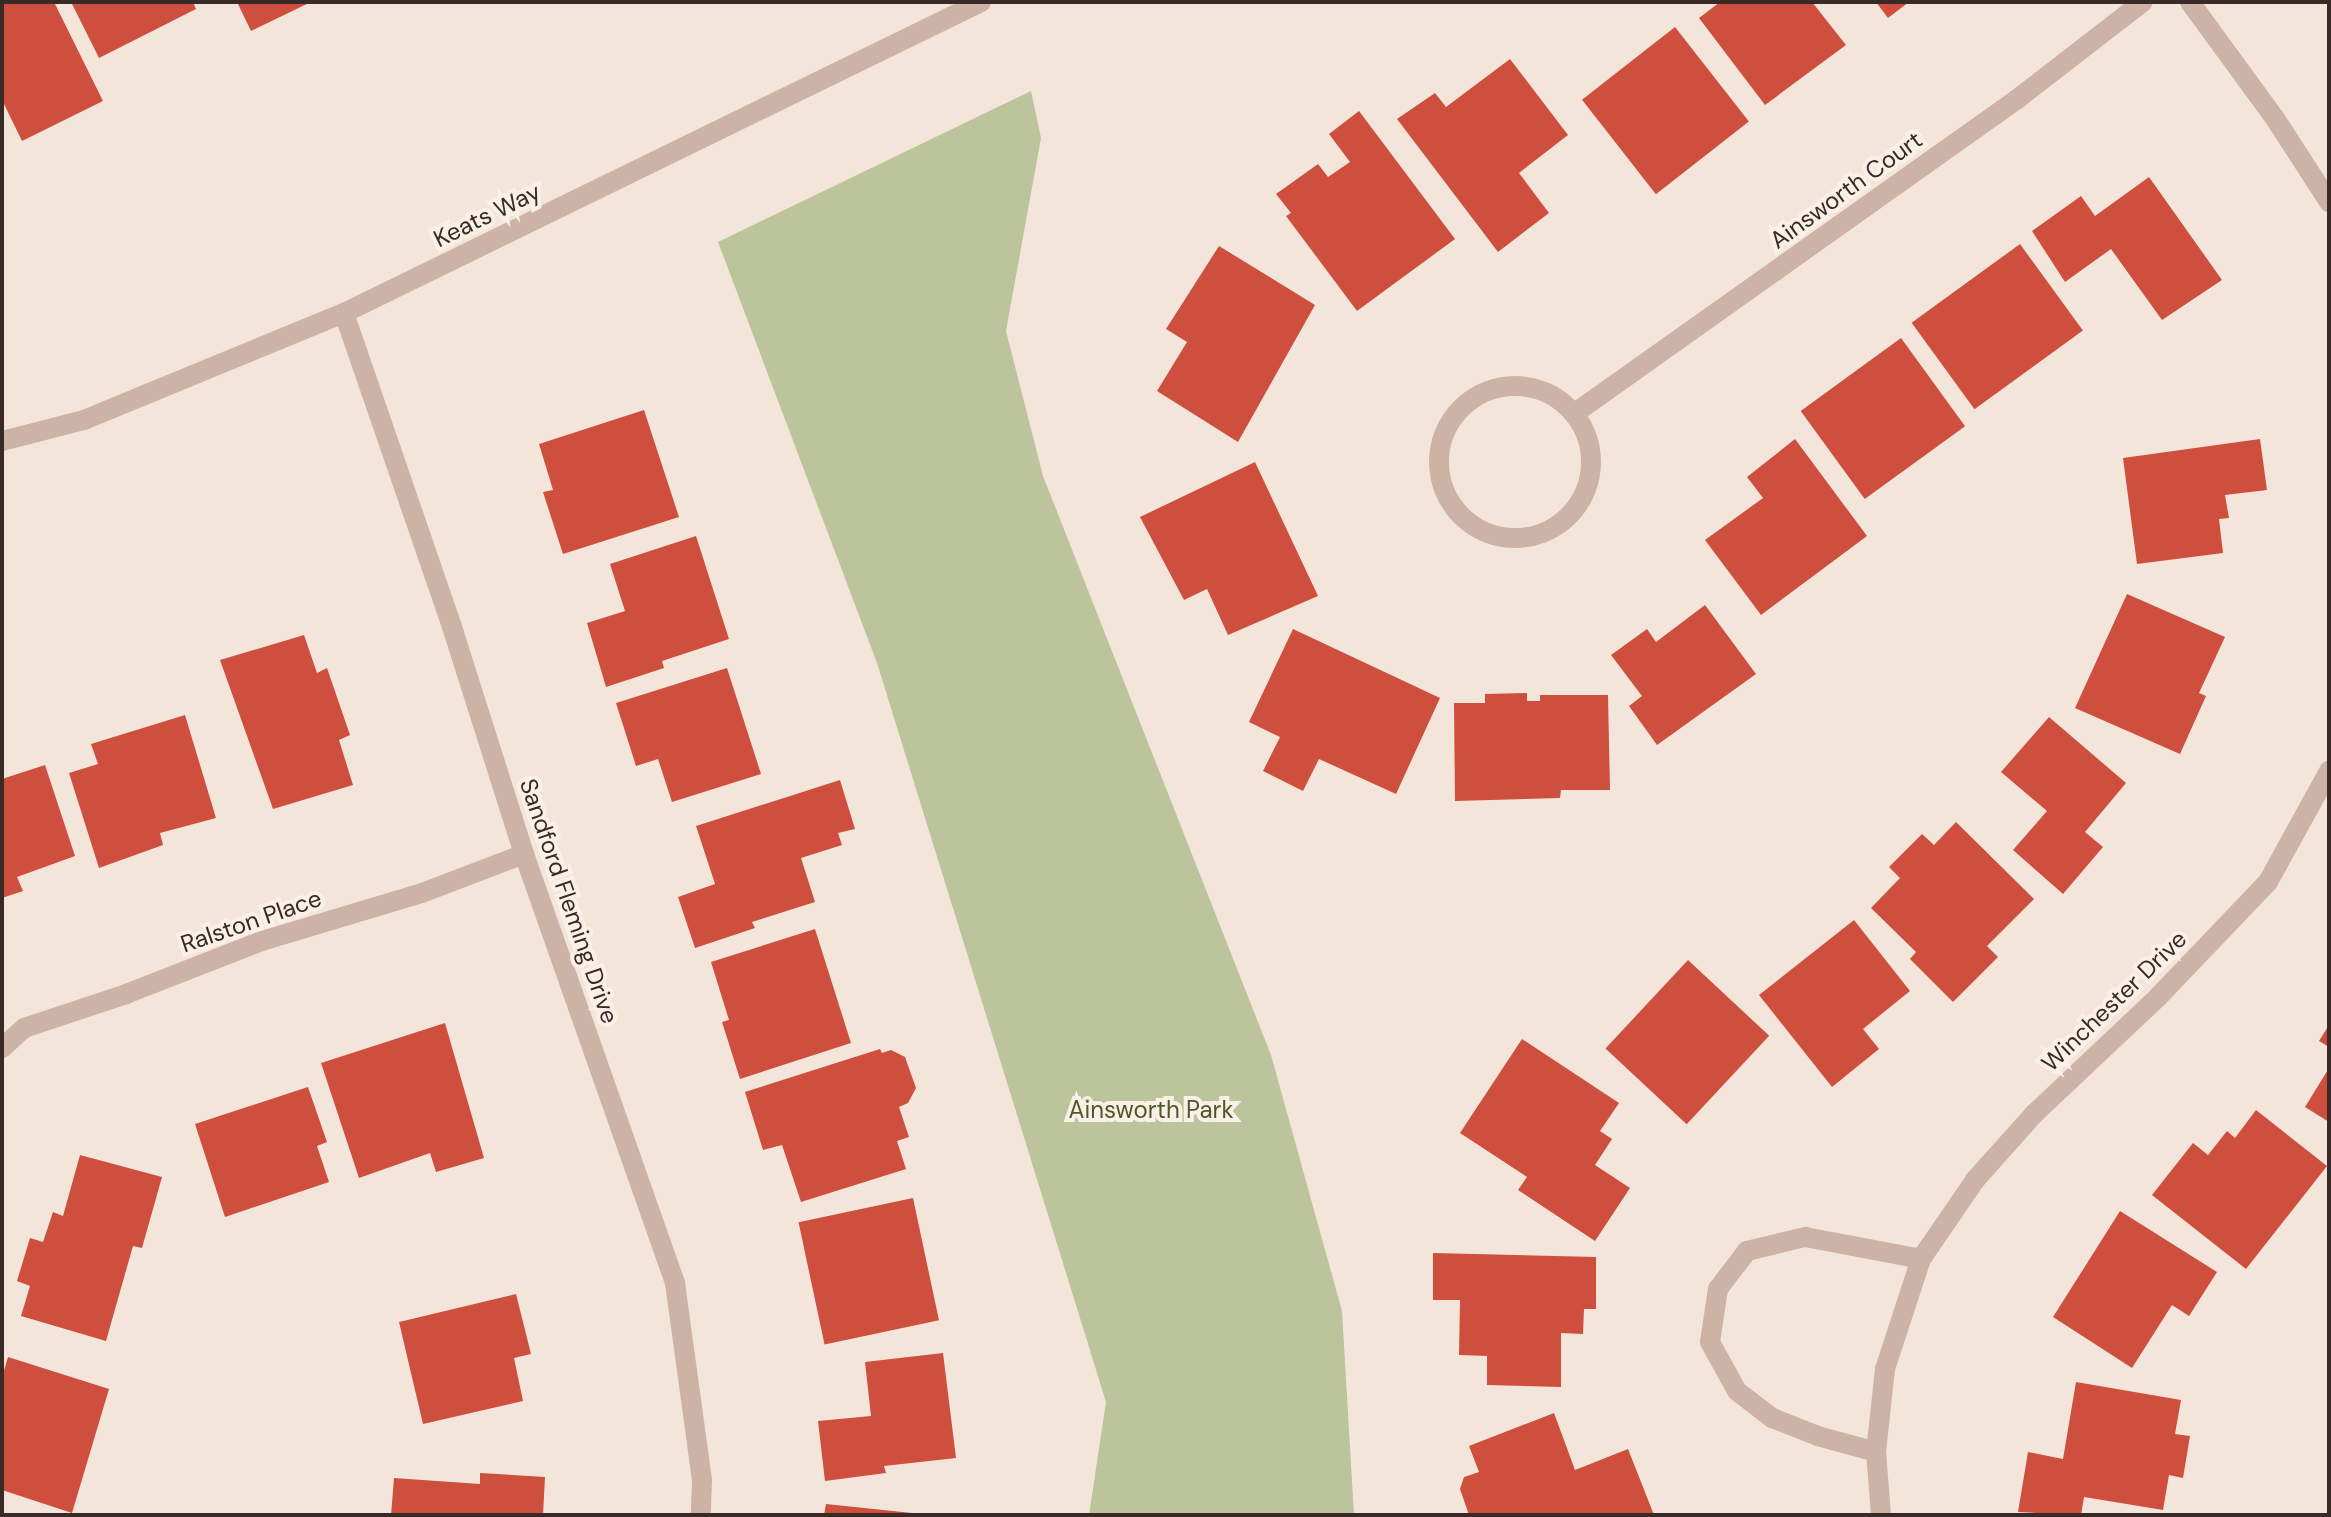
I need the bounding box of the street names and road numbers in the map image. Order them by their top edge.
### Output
street label: Ainsworth Court [1764,125,1928,255]
street label: Keats Way [429,177,545,253]
street label: Sandford Fleming Drive [514,775,624,1027]
street label: Ralston Place [177,883,325,959]
street label: Winchester Drive [2036,925,2192,1077]

